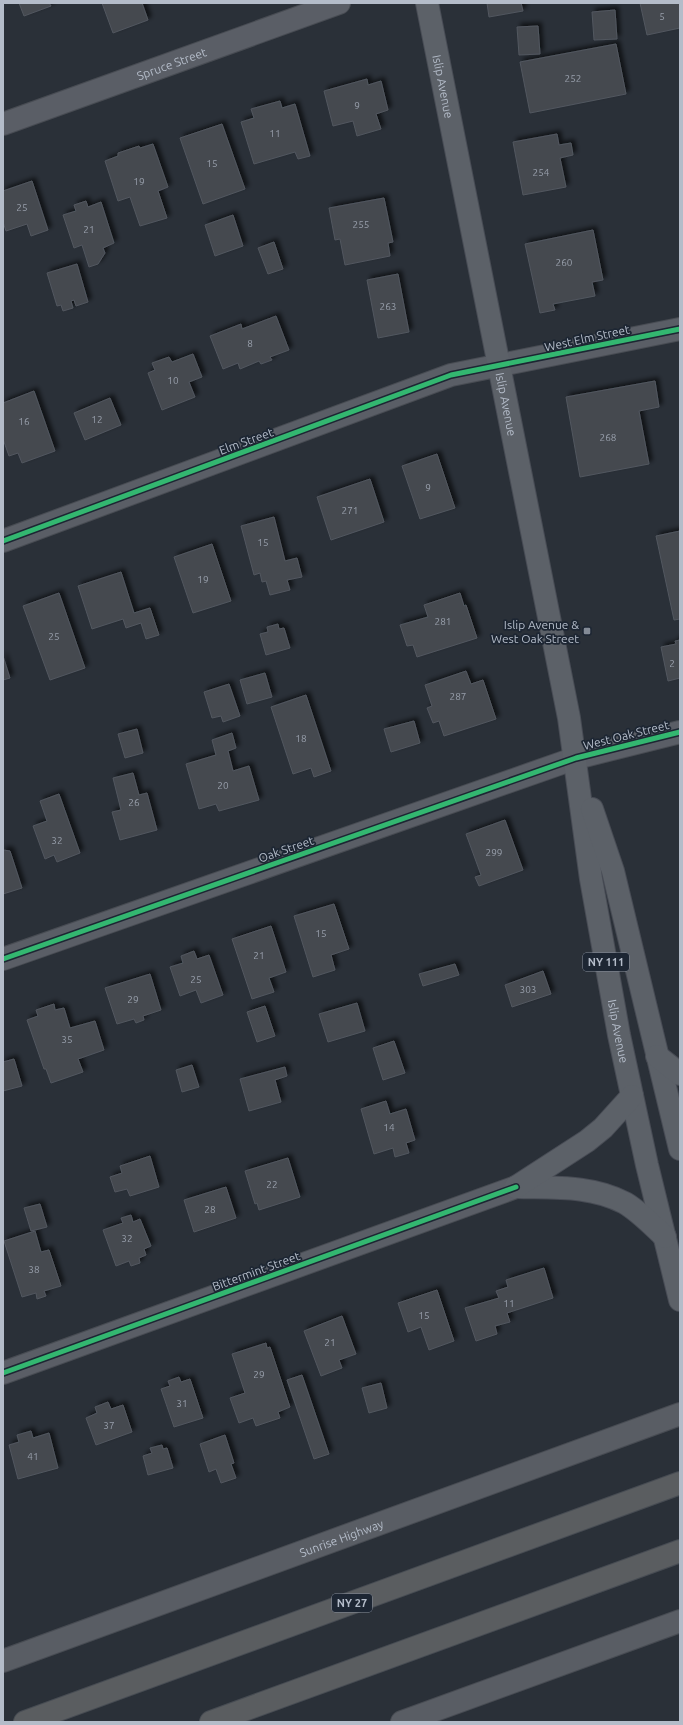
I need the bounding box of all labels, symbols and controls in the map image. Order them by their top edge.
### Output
house number: 5 [659,11,665,22]
street label: Spruce Street [135,45,208,82]
street label: Islip Avenue [431,53,456,119]
house number: 252 [565,73,581,84]
house number: 9 [354,100,360,111]
house number: 11 [269,128,281,139]
house number: 15 [206,158,218,169]
house number: 254 [533,167,550,178]
house number: 19 [133,176,145,187]
house number: 25 [16,202,28,213]
house number: 255 [353,219,369,230]
house number: 21 [83,224,95,235]
house number: 260 [556,257,573,268]
house number: 263 [380,301,396,312]
street label: West Elm Street [543,323,631,353]
house number: 8 [247,338,253,349]
street label: Islip Avenue [494,371,519,437]
house number: 10 [167,375,179,386]
house number: 12 [91,414,103,425]
house number: 16 [18,416,30,427]
street label: Elm Street [217,425,275,457]
house number: 268 [600,432,617,443]
house number: 9 [425,482,431,493]
house number: 271 [342,505,358,516]
house number: 15 [257,537,269,548]
house number: 19 [197,574,209,585]
house number: 281 [435,616,451,627]
place label: Islip Avenue & West Oak Street [491,618,579,645]
marker: Islip Avenue & West Oak Street [582,626,592,636]
house number: 25 [48,631,60,642]
house number: 2 [669,658,675,669]
house number: 287 [450,691,466,702]
street label: West Oak Street [582,718,671,752]
house number: 18 [295,733,307,744]
house number: 20 [217,780,229,791]
house number: 26 [128,797,140,808]
street label: Oak Street [257,833,316,865]
house number: 32 [51,835,63,846]
house number: 299 [486,847,502,858]
house number: 15 [315,928,327,939]
house number: 21 [253,950,265,961]
road number: NY 111 [583,953,629,971]
house number: 25 [190,974,202,985]
house number: 303 [520,984,536,995]
house number: 29 [127,994,139,1005]
street label: Islip Avenue [606,998,631,1064]
house number: 35 [61,1034,73,1045]
house number: 14 [383,1122,395,1133]
house number: 22 [266,1179,278,1190]
house number: 28 [204,1204,216,1215]
house number: 32 [121,1233,133,1244]
street label: Bittermint Street [210,1249,302,1293]
house number: 38 [28,1264,40,1275]
house number: 11 [503,1298,515,1309]
house number: 15 [418,1310,430,1321]
house number: 21 [324,1337,336,1348]
house number: 29 [253,1369,265,1380]
house number: 31 [176,1398,188,1409]
house number: 37 [103,1420,115,1431]
house number: 41 [27,1451,39,1462]
street label: Sunrise Highway [297,1516,385,1559]
road number: NY 27 [332,1594,372,1612]

